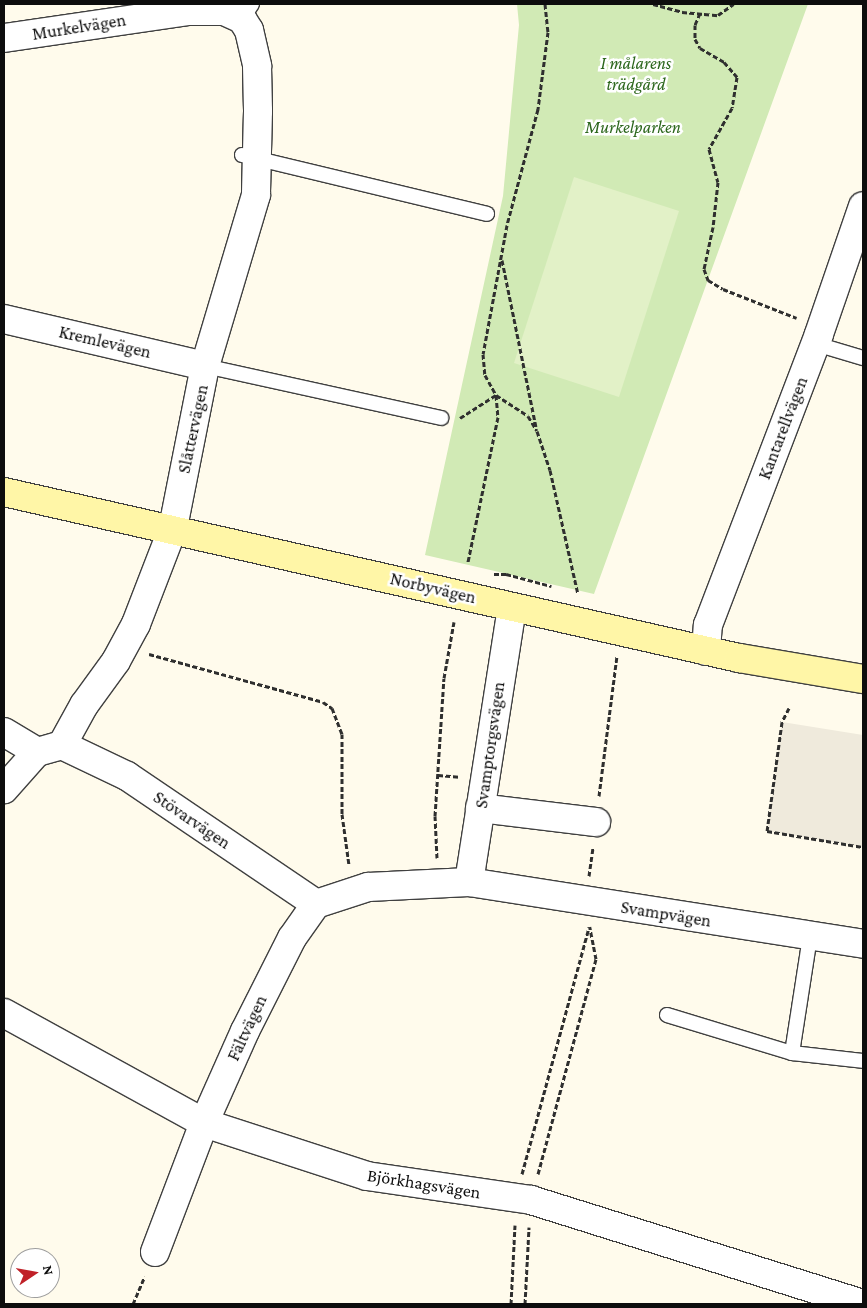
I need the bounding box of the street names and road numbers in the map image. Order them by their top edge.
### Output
street label: Murkelvägen [31,9,127,45]
street label: Kremlevägen [57,321,153,363]
street label: Kantarellvägen [753,374,813,482]
street label: Slåttervägen [173,383,213,475]
street label: Norbyvägen [388,568,478,608]
street label: Svamptorgsvägen [470,680,510,810]
street label: Stövarvägen [149,786,235,854]
street label: Svampvägen [619,896,713,932]
street label: Fältvägen [222,992,272,1064]
street label: Björkhagsvägen [366,1164,482,1204]

